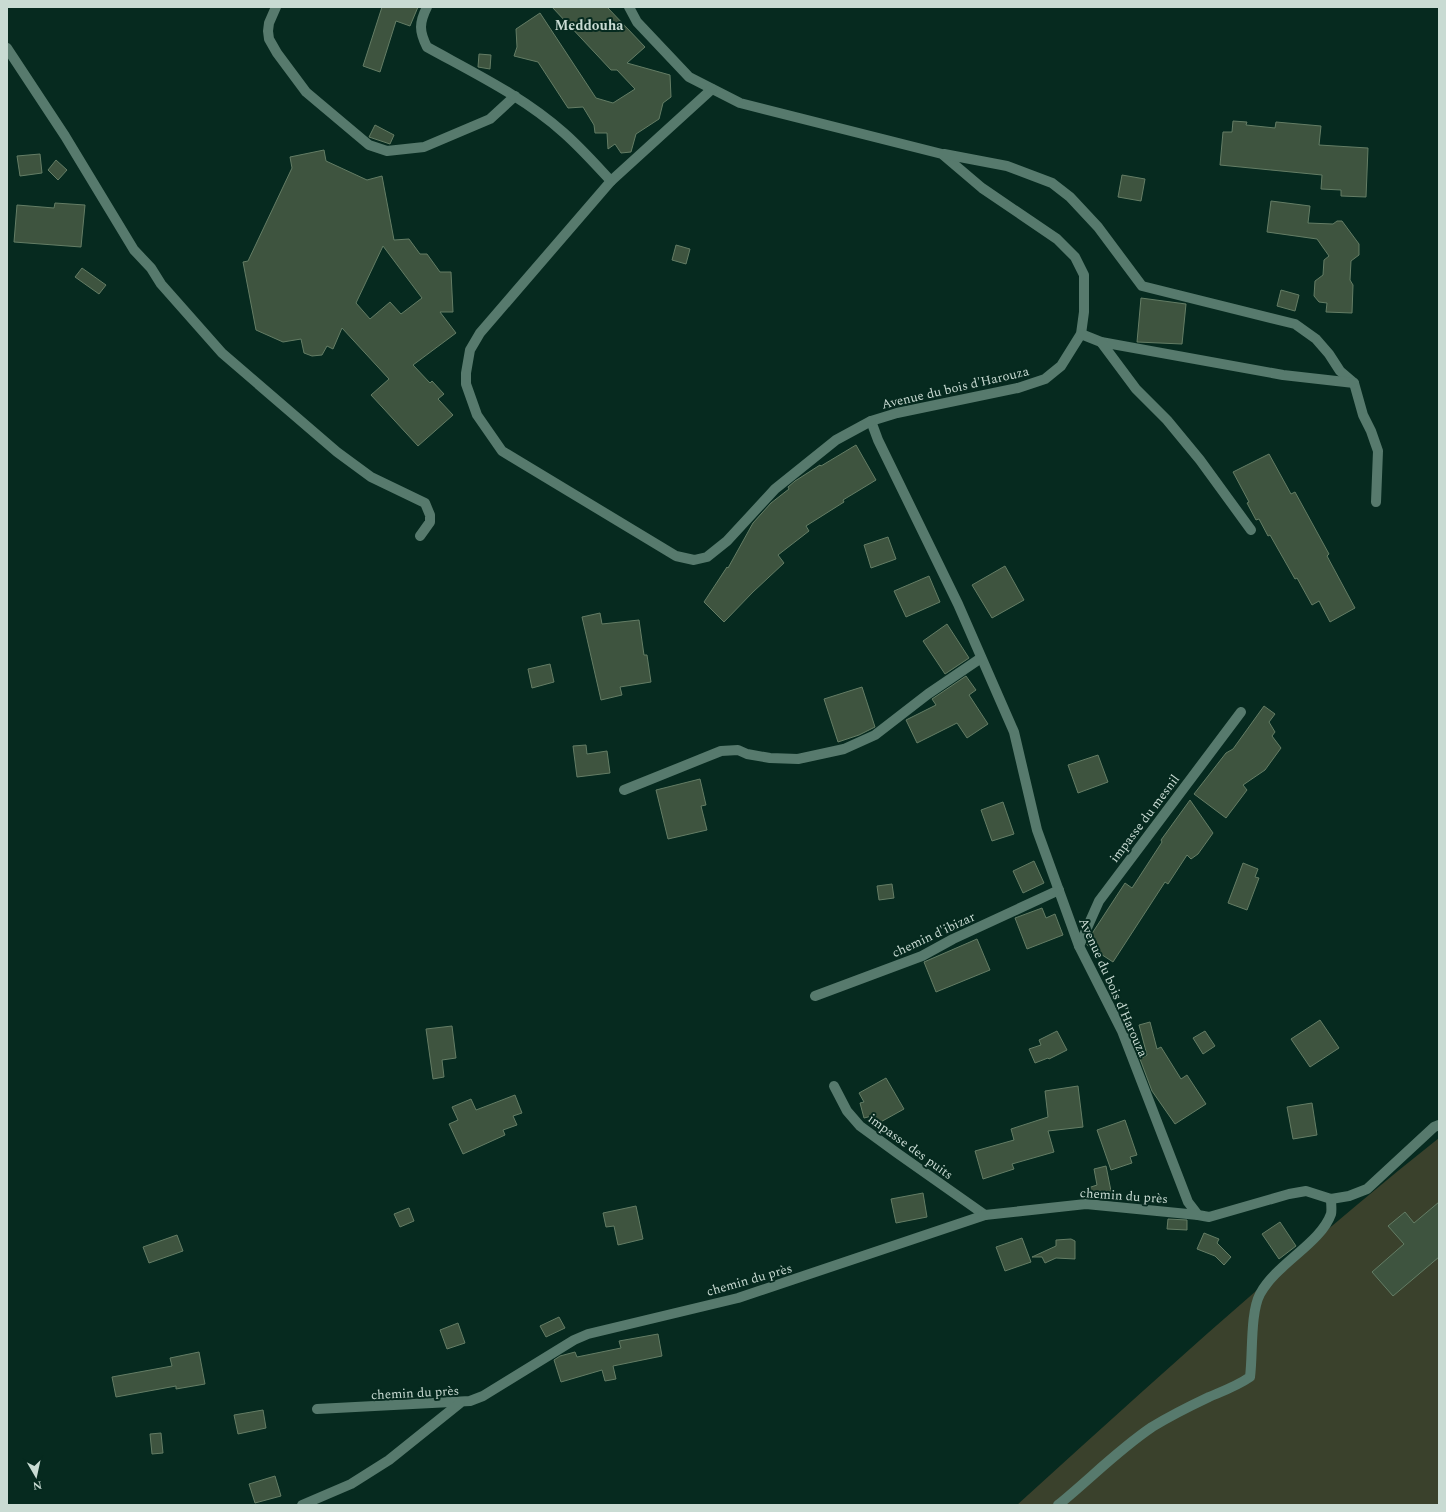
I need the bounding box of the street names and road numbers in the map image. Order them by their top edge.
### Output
street label: Avenue du bois d'Harouza [880,361,1032,415]
street label: impasse du mesnil [1105,770,1185,867]
street label: chemin d'ibizar [888,907,978,963]
street label: Avenue du bois d'Harouza [1073,914,1153,1061]
street label: impasse des puits [864,1109,957,1185]
street label: chemin du près [1079,1183,1169,1209]
street label: chemin du près [704,1258,794,1302]
street label: chemin du près [370,1381,460,1405]

